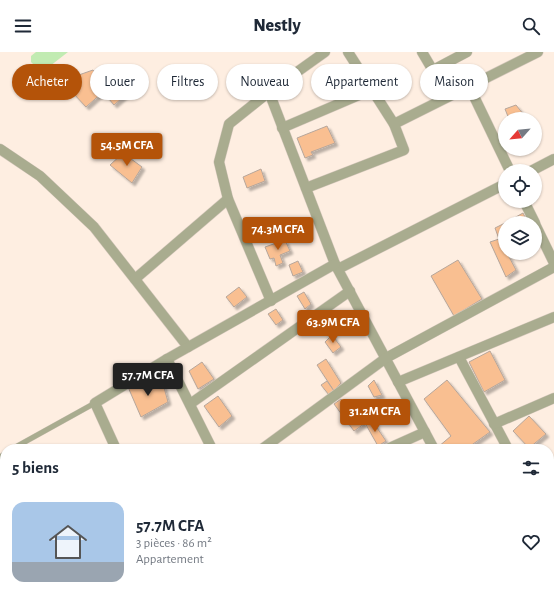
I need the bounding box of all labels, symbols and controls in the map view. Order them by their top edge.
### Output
icon: menu [12,15,34,37]
icon: search [520,15,542,37]
text: Nestly [253,17,301,35]
chip: Acheter [12,64,82,100]
chip: Louer [90,64,149,100]
chip: Filtres [157,64,218,100]
chip: Nouveau [226,64,303,100]
chip: Appartement [311,64,412,100]
chip: Maison [420,64,488,100]
north arrow [498,112,542,156]
map controls [498,112,542,260]
pin: 54.5M CFA [81,133,173,167]
text: 54.5M CFA [100,139,154,152]
button: locate [498,164,542,208]
button: layers [498,216,542,260]
pin: 74.3M CFA [232,217,324,251]
text: 74.3M CFA [251,223,305,236]
pin: 63.9M CFA [287,310,379,344]
text: 63.9M CFA [306,316,360,329]
pin: 57.7M CFA [102,363,194,397]
text: 57.7M CFA [122,369,174,382]
pin: 31.2M CFA [329,399,421,433]
text: 31.2M CFA [349,405,401,418]
icon: filters [520,457,542,479]
text: 5 biens [12,459,59,476]
text: 57.7M CFA [136,517,204,534]
icon: home [44,518,92,566]
icon: heart [520,531,542,553]
text: 3 pièces · 86 m² [136,537,212,550]
text: Appartement [136,553,204,566]

